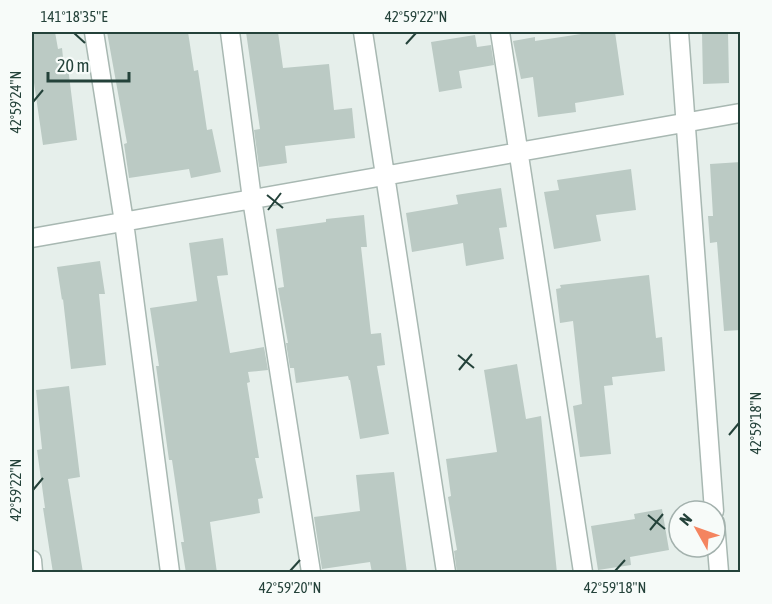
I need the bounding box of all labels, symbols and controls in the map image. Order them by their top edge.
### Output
text: 141°18'35"E [40,8,108,25]
text: 42°59'22"N [385,8,447,25]
scale bar [48,45,129,83]
text: 20 m [57,55,89,76]
text: 42°59'24"N [7,71,24,133]
text: 42°59'18"N [747,392,764,454]
text: 42°59'22"N [7,459,24,521]
north arrow [667,499,727,559]
text: N [676,510,695,529]
text: 42°59'20"N [259,579,321,596]
text: 42°59'18"N [584,579,646,596]

